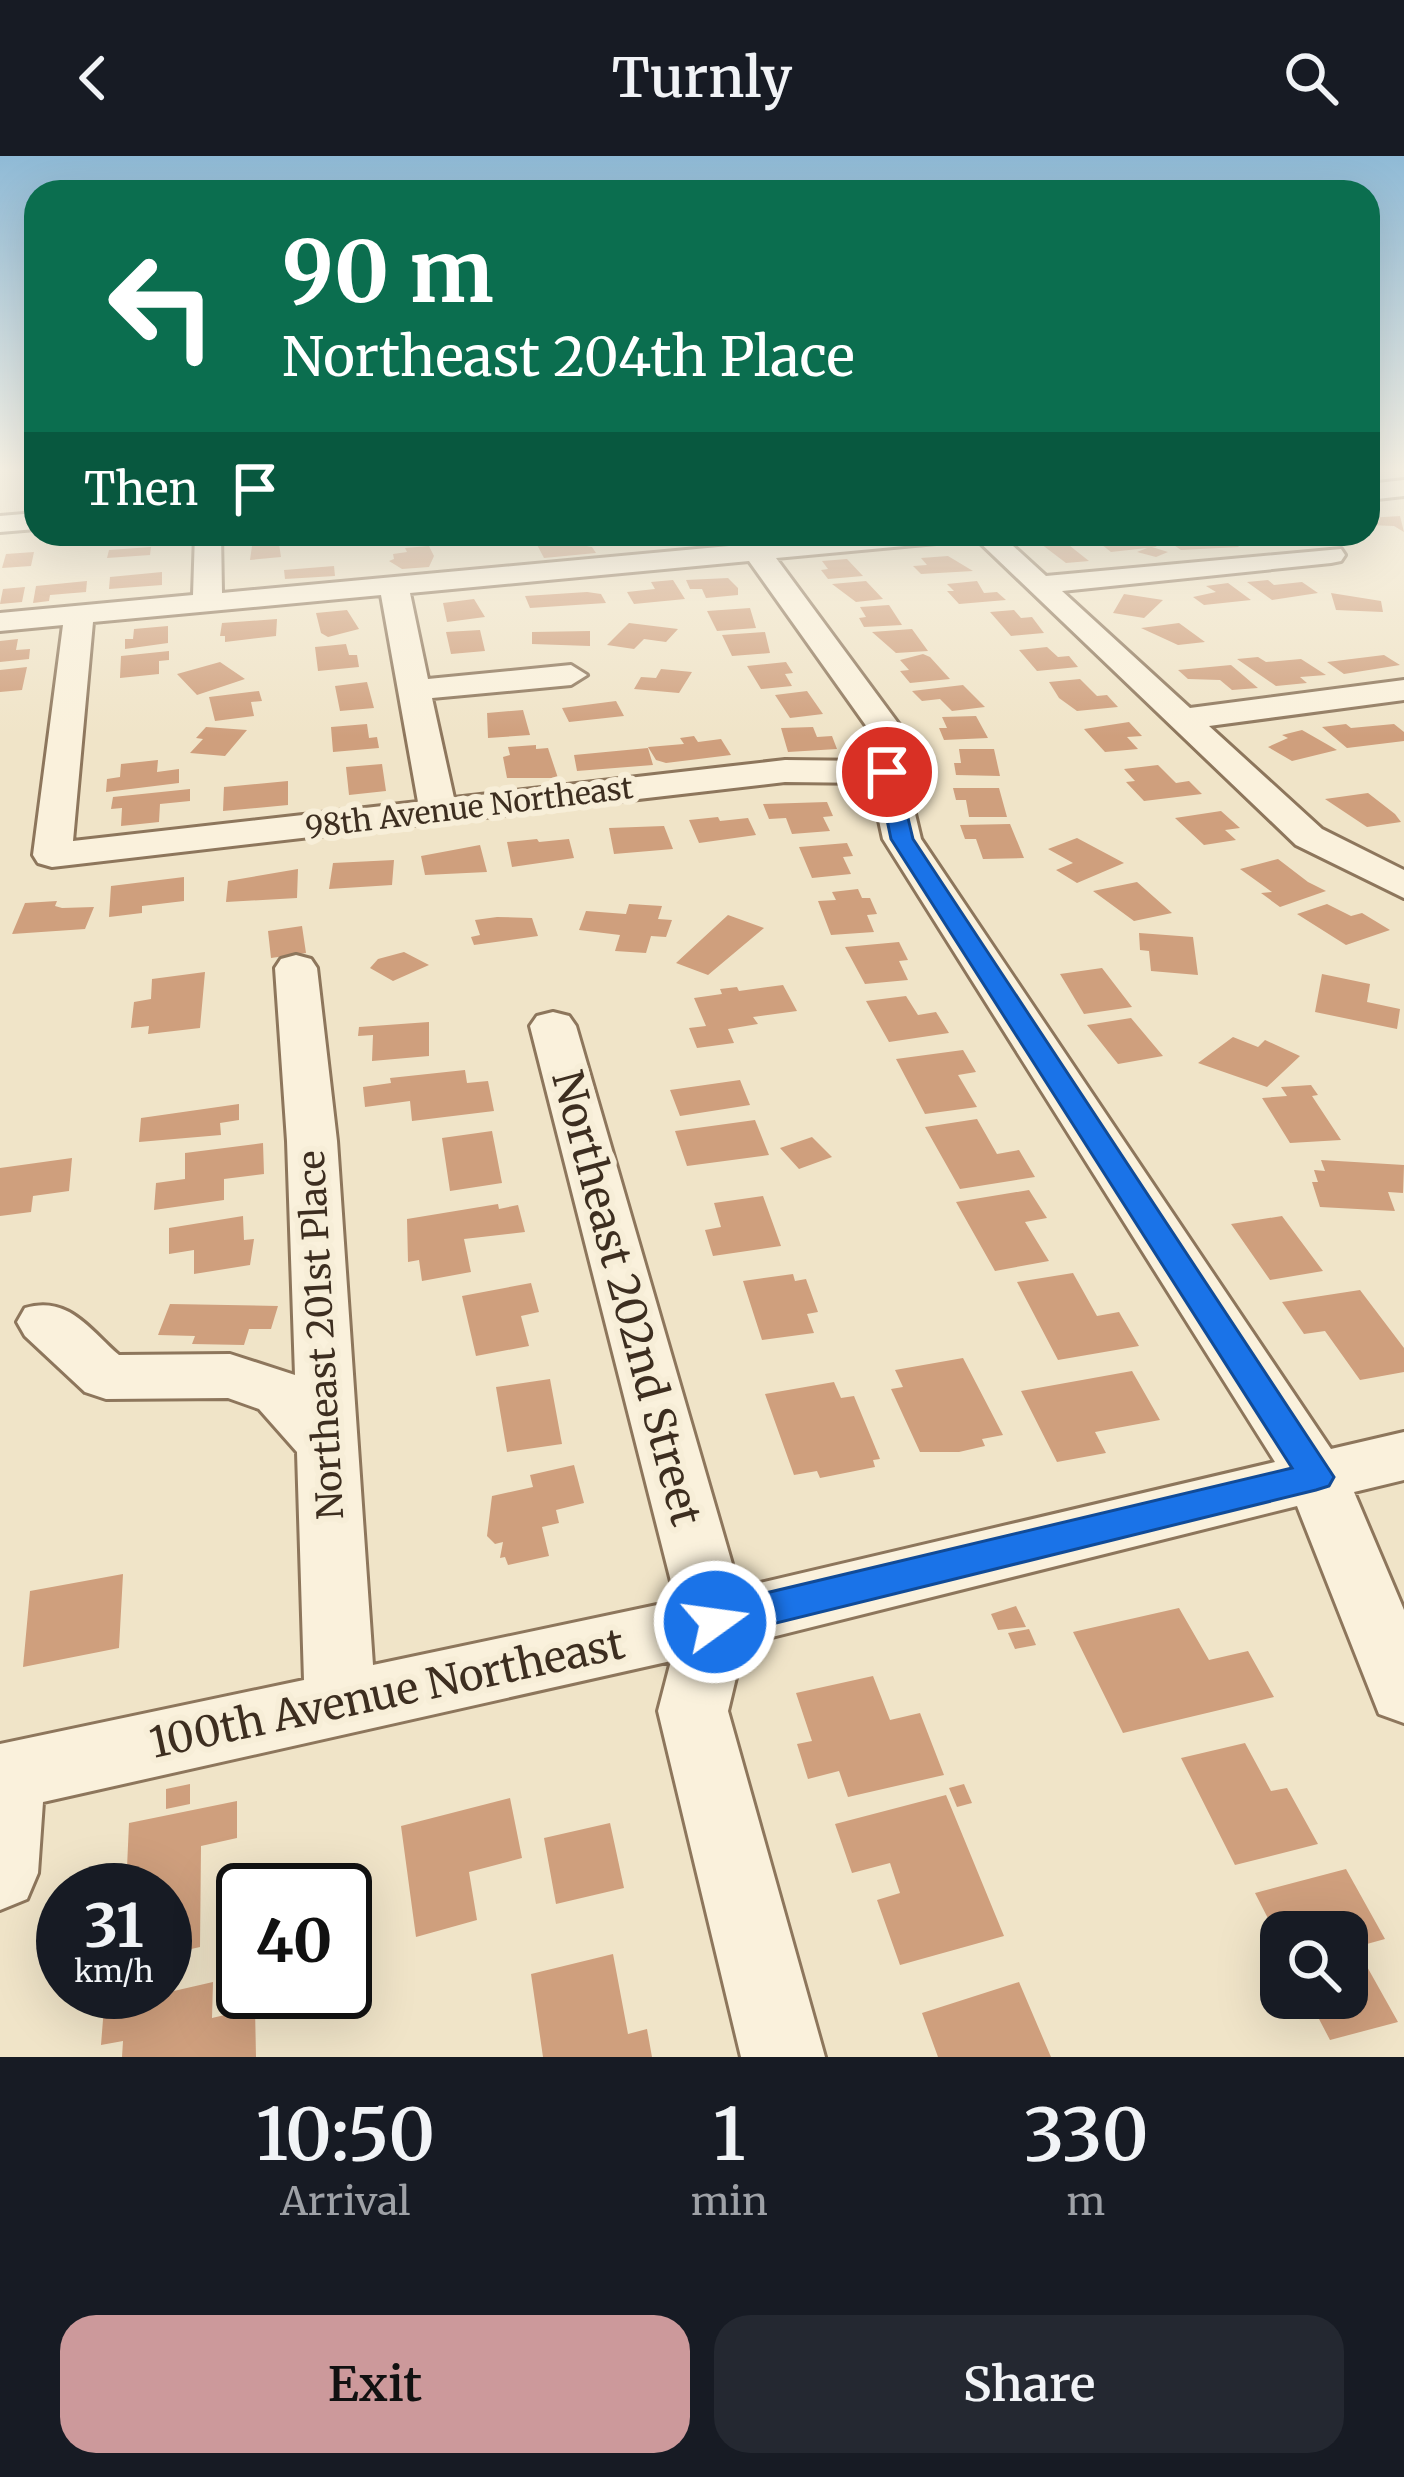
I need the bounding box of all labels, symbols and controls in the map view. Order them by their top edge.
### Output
text: Turnly [612,44,792,112]
icon: back [60,45,126,111]
icon: search [1278,45,1344,111]
text: 90 m [282,219,494,325]
icon: left [84,228,240,384]
text: Northeast 204th Place [282,323,855,391]
icon: arrive [222,456,288,522]
text: Then [84,461,198,517]
pin [836,721,938,823]
icon: arrive [854,739,920,805]
street label: 98th Avenue Northeast [303,768,635,846]
street label: Northeast 202nd Street [541,1065,713,1531]
street label: Northeast 201st Place [289,1149,353,1521]
position arrow [652,1559,778,1685]
street label: 100th Avenue Northeast [145,1617,629,1769]
speed limit sign: 40 [216,1863,372,2019]
text: 31 [84,1888,144,1963]
map controls [1260,1911,1368,2019]
button: search [1260,1911,1368,2019]
text: km/h [74,1952,154,1990]
text: 10:50 [255,2089,435,2180]
text: 1 [713,2089,746,2180]
text: 330 [1023,2089,1149,2180]
text: Arrival [280,2177,410,2226]
text: min [691,2177,768,2226]
text: m [1067,2177,1105,2226]
button: Exit [60,2315,690,2453]
button: Share [714,2315,1344,2453]

